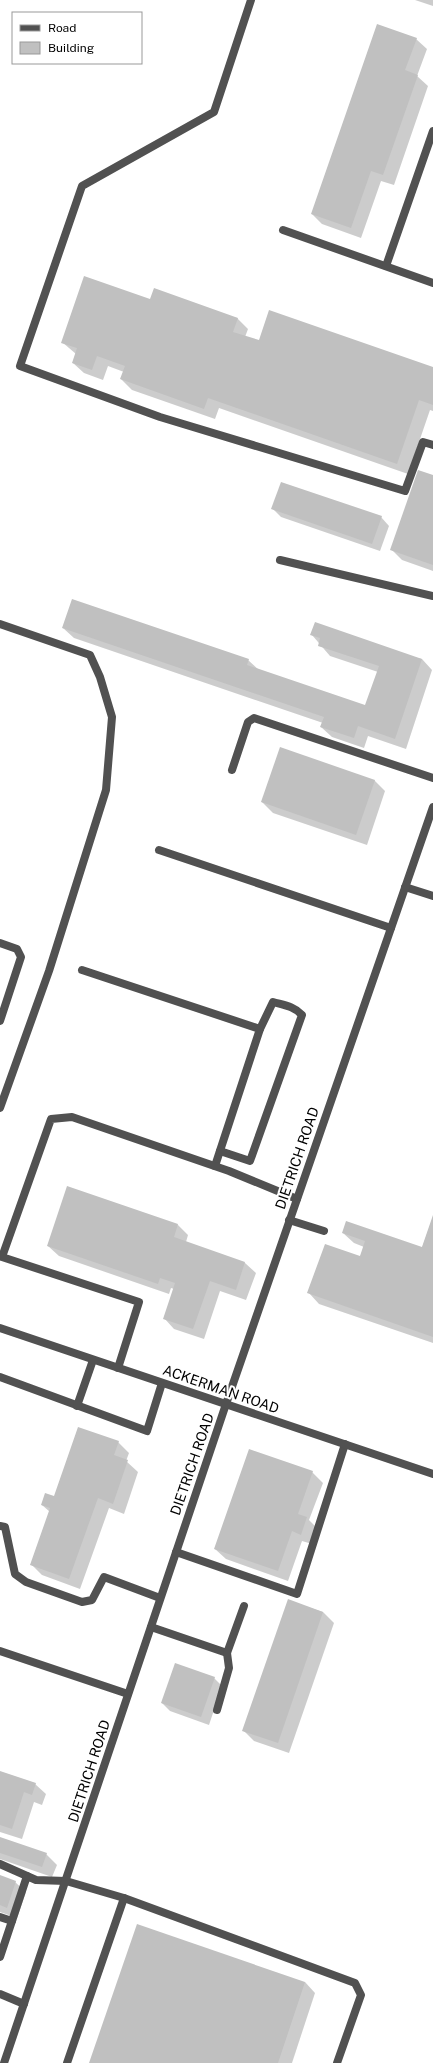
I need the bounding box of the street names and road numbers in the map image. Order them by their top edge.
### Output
street label: DIETRICH ROAD [272,1105,322,1211]
street label: ACKERMAN ROAD [161,1362,281,1416]
street label: DIETRICH ROAD [167,1411,217,1517]
street label: DIETRICH ROAD [65,1718,113,1824]

